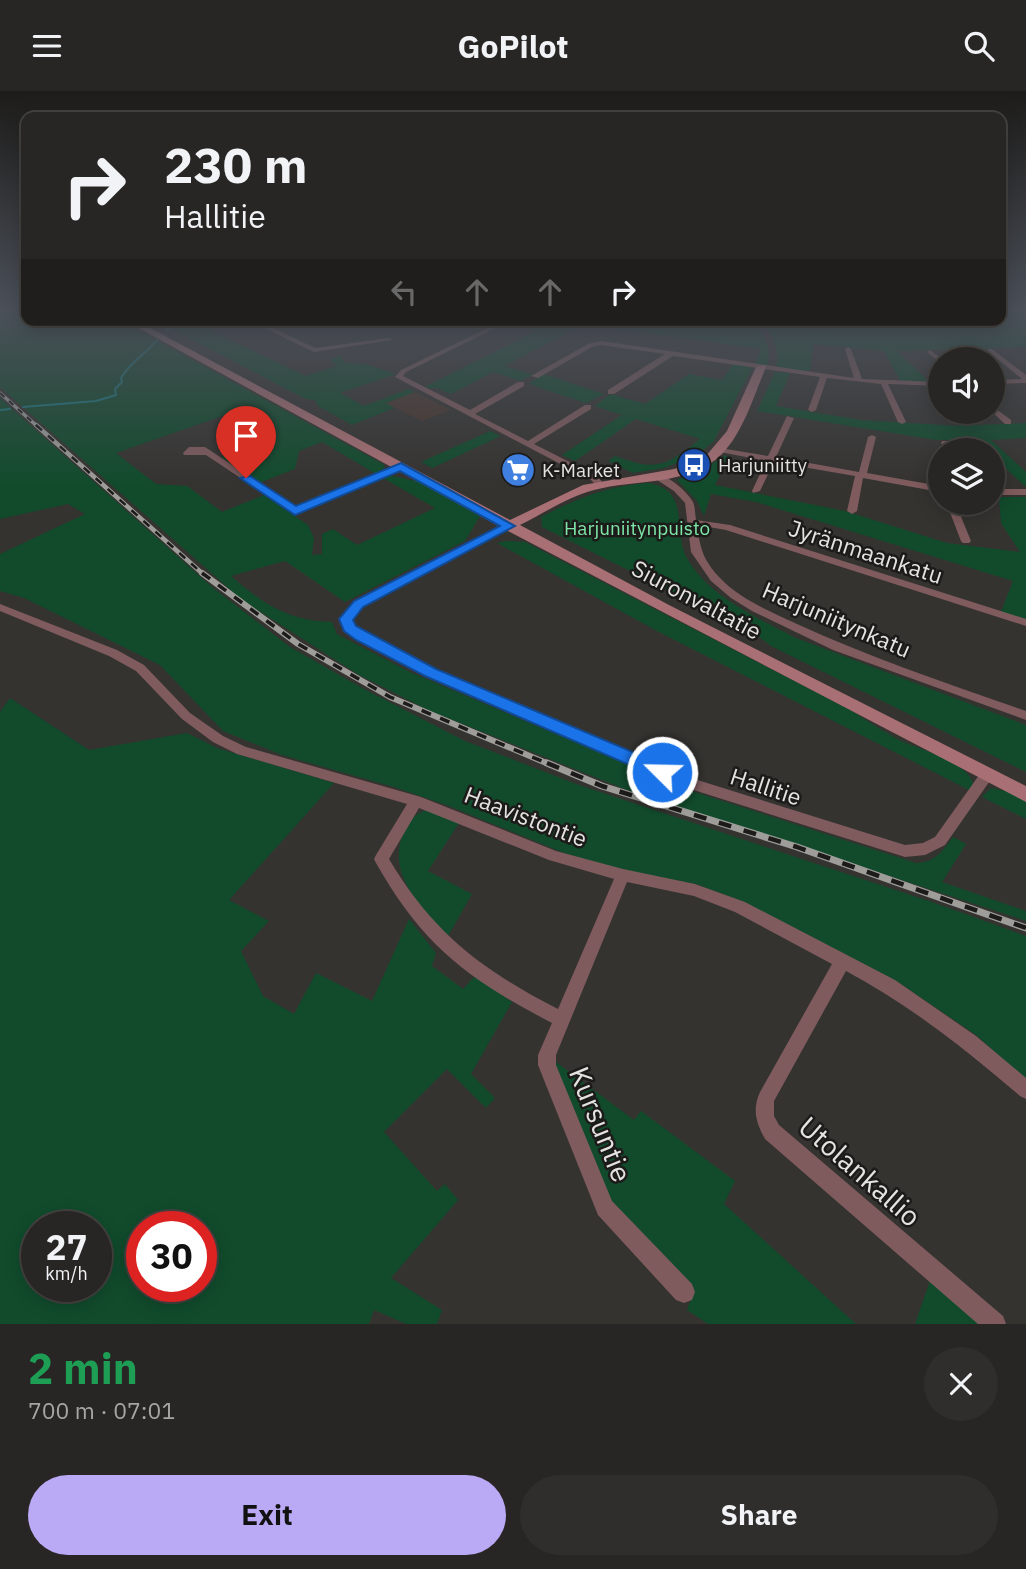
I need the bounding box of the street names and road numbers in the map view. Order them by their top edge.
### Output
street label: Jyränmaankatu [785,512,947,590]
street label: Siuronvaltatie [627,552,767,646]
street label: Harjuniitynkatu [758,574,916,664]
street label: Hallitie [727,760,805,812]
street label: Haavistontie [460,779,592,853]
street label: Kursuntie [561,1061,641,1187]
street label: Utolankallio [791,1108,929,1234]

